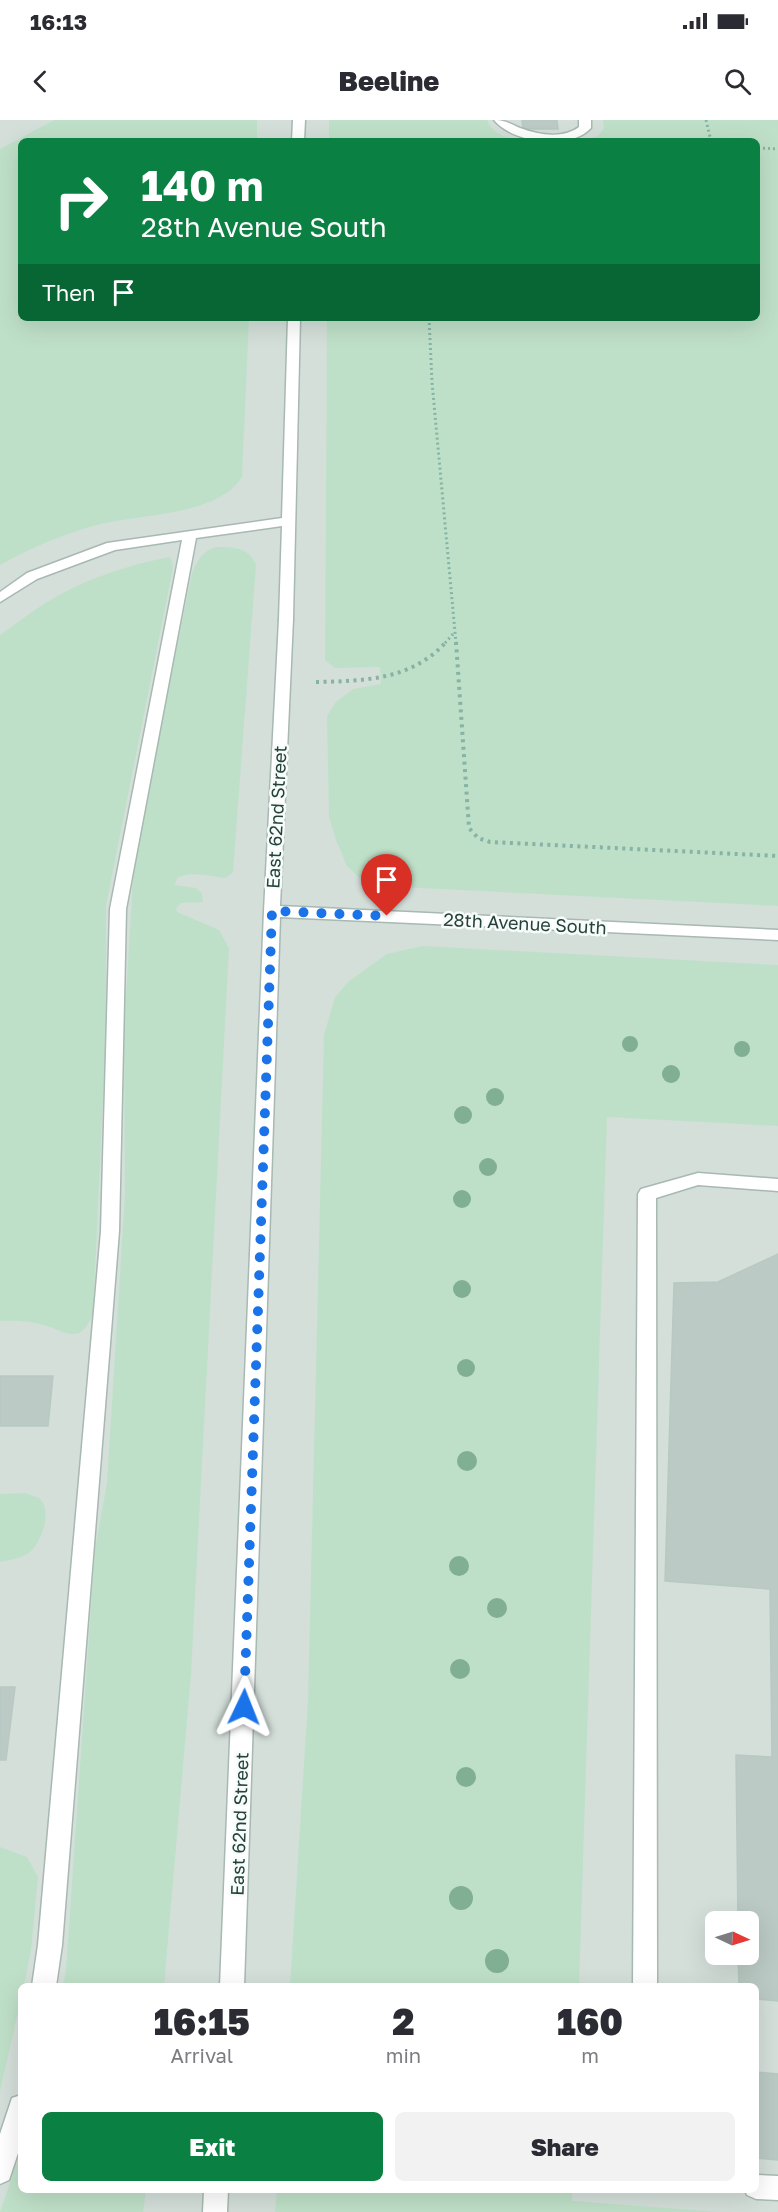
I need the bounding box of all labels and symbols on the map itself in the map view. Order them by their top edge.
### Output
street label: East 62nd Street [261,745,291,889]
pin [361,854,412,916]
street label: 28th Avenue South [443,908,607,938]
position arrow [212,1675,276,1739]
street label: East 62nd Street [226,1752,252,1896]
north arrow [705,1911,759,1965]

